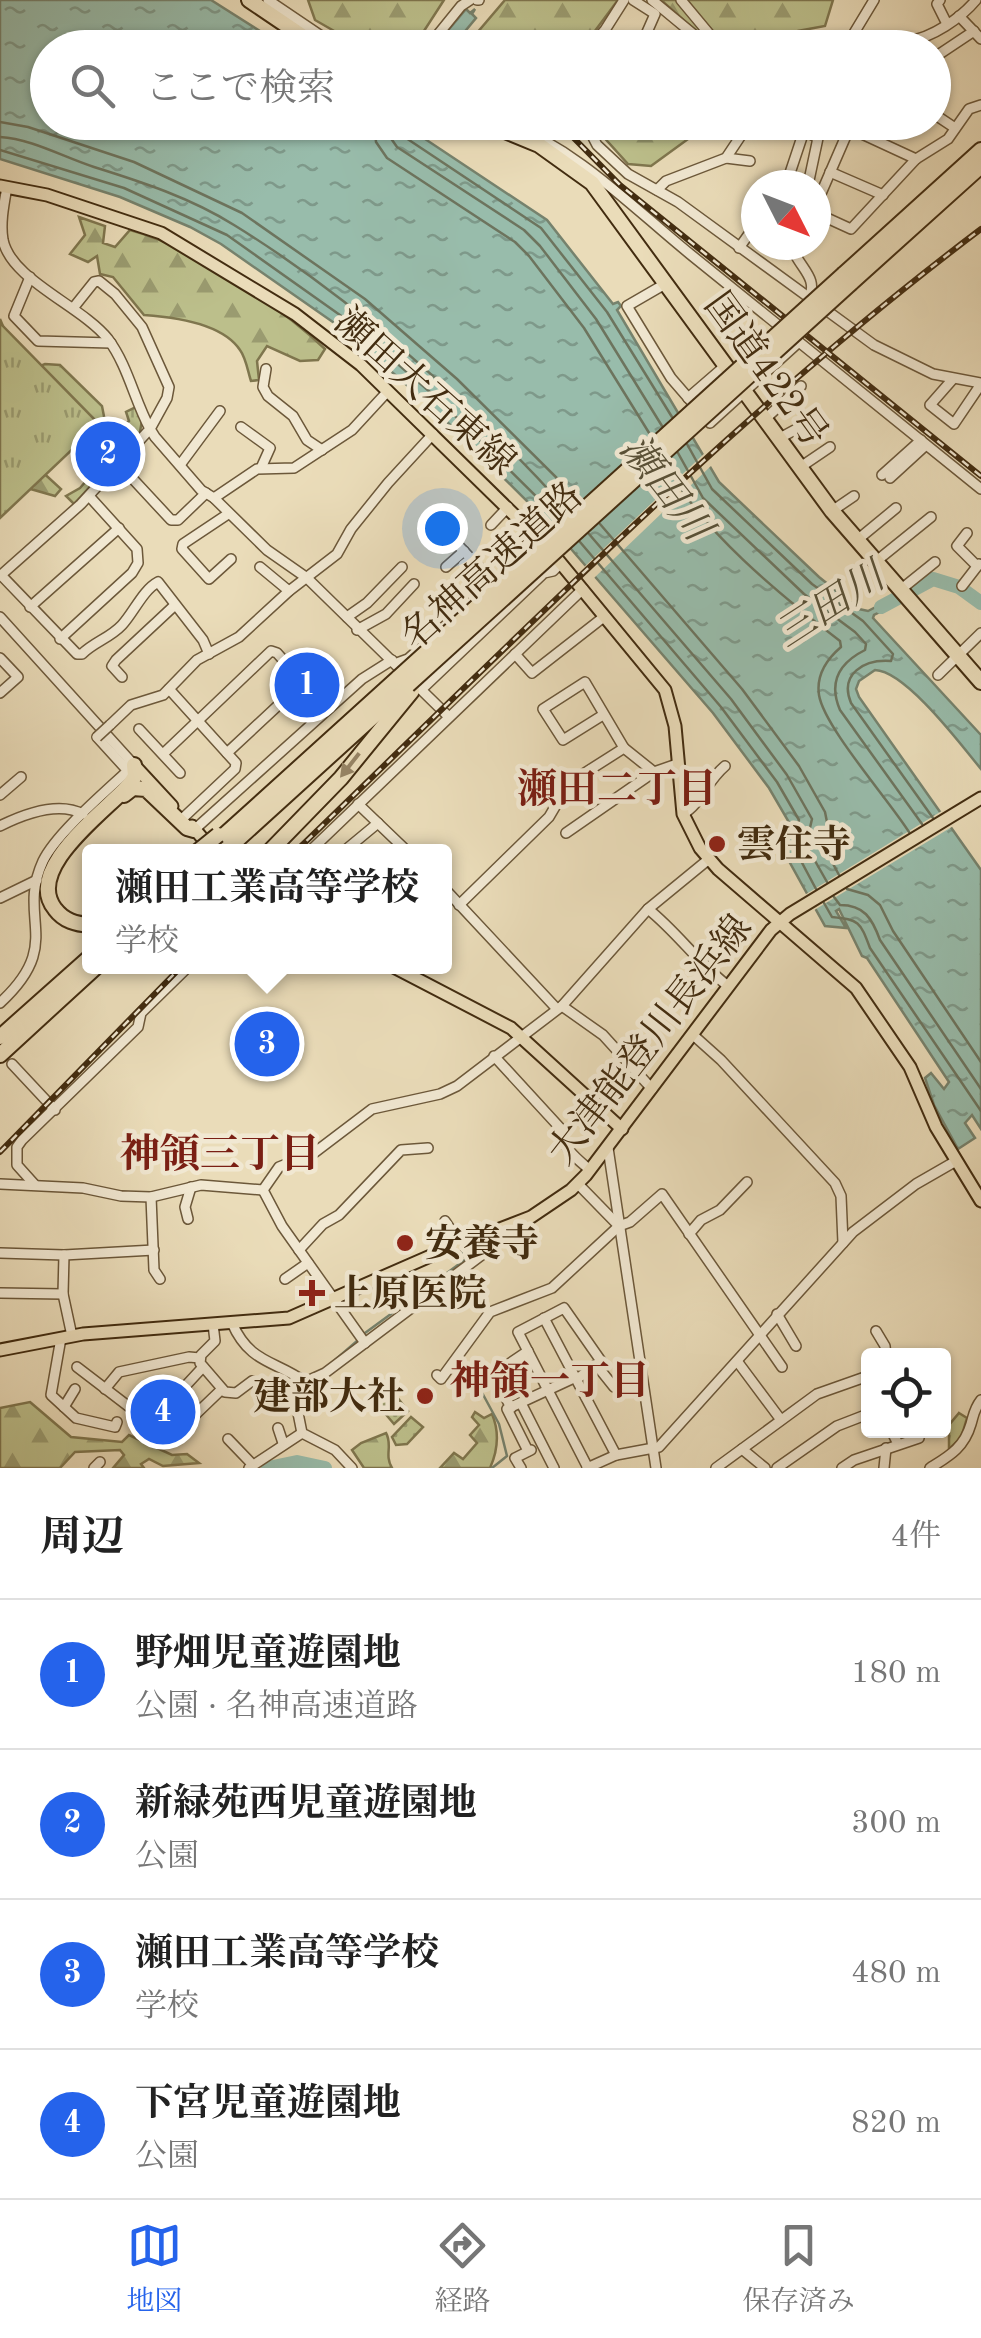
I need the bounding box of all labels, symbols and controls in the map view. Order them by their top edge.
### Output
search box [30,30,951,140]
icon: search [65,58,120,113]
text: ここで検索 [145,71,335,109]
north arrow [741,170,831,260]
street label: 国道422号 [696,285,835,455]
street label: 瀬田大石東線 [327,300,524,484]
pin: 2 [76,416,140,492]
water label: 瀬田川 [611,427,722,552]
street label: 名神高速道路 [393,474,590,658]
your location [417,503,468,554]
water label: 三田川 [769,554,896,657]
pin: 1 [274,648,340,722]
one-way arrow [340,752,361,778]
district label: 瀬田二丁目 [517,768,717,812]
place label: 雲住寺 [737,824,851,866]
marker: 雲住寺 [706,833,728,855]
popup [82,844,452,974]
text: 瀬田工業高等学校 [115,871,419,909]
street label: 大津能登川長浜線 [540,907,760,1172]
text: 学校 [115,927,179,959]
pin: 3 [234,1006,300,1082]
district label: 神領三丁目 [120,1133,320,1177]
place label: 安養寺 [425,1223,539,1265]
marker: 安養寺 [394,1232,416,1254]
place label: 上原医院 [334,1273,486,1315]
marker: 上原医院 [299,1280,325,1306]
map controls [861,1348,951,1438]
button: locate [861,1348,951,1438]
district label: 神領一丁目 [450,1360,650,1404]
pin: 4 [130,1374,196,1450]
place label: 建部大社 [253,1376,405,1418]
marker: 建部大社 [414,1385,436,1407]
text: 周辺 [40,1518,124,1560]
text: 4件 [890,1522,941,1554]
text: 野畑児童遊園地 [135,1636,401,1674]
text: 1 [63,1658,82,1690]
text: 180 m [851,1658,941,1690]
text: 公園 · 名神高速道路 [135,1692,418,1724]
text: 新緑苑西児童遊園地 [135,1786,477,1824]
text: 2 [63,1808,82,1840]
text: 300 m [851,1808,941,1840]
text: 公園 [135,1842,199,1874]
text: 瀬田工業高等学校 [135,1936,439,1974]
text: 3 [63,1958,82,1990]
text: 480 m [851,1958,941,1990]
text: 学校 [135,1992,199,2024]
text: 下宮児童遊園地 [135,2086,401,2124]
text: 4 [63,2108,82,2140]
text: 820 m [851,2108,941,2140]
text: 公園 [135,2142,199,2174]
tab: 地図 [126,2218,182,2321]
tab: 経路 [434,2218,491,2321]
tab: 保存済み [743,2218,855,2321]

